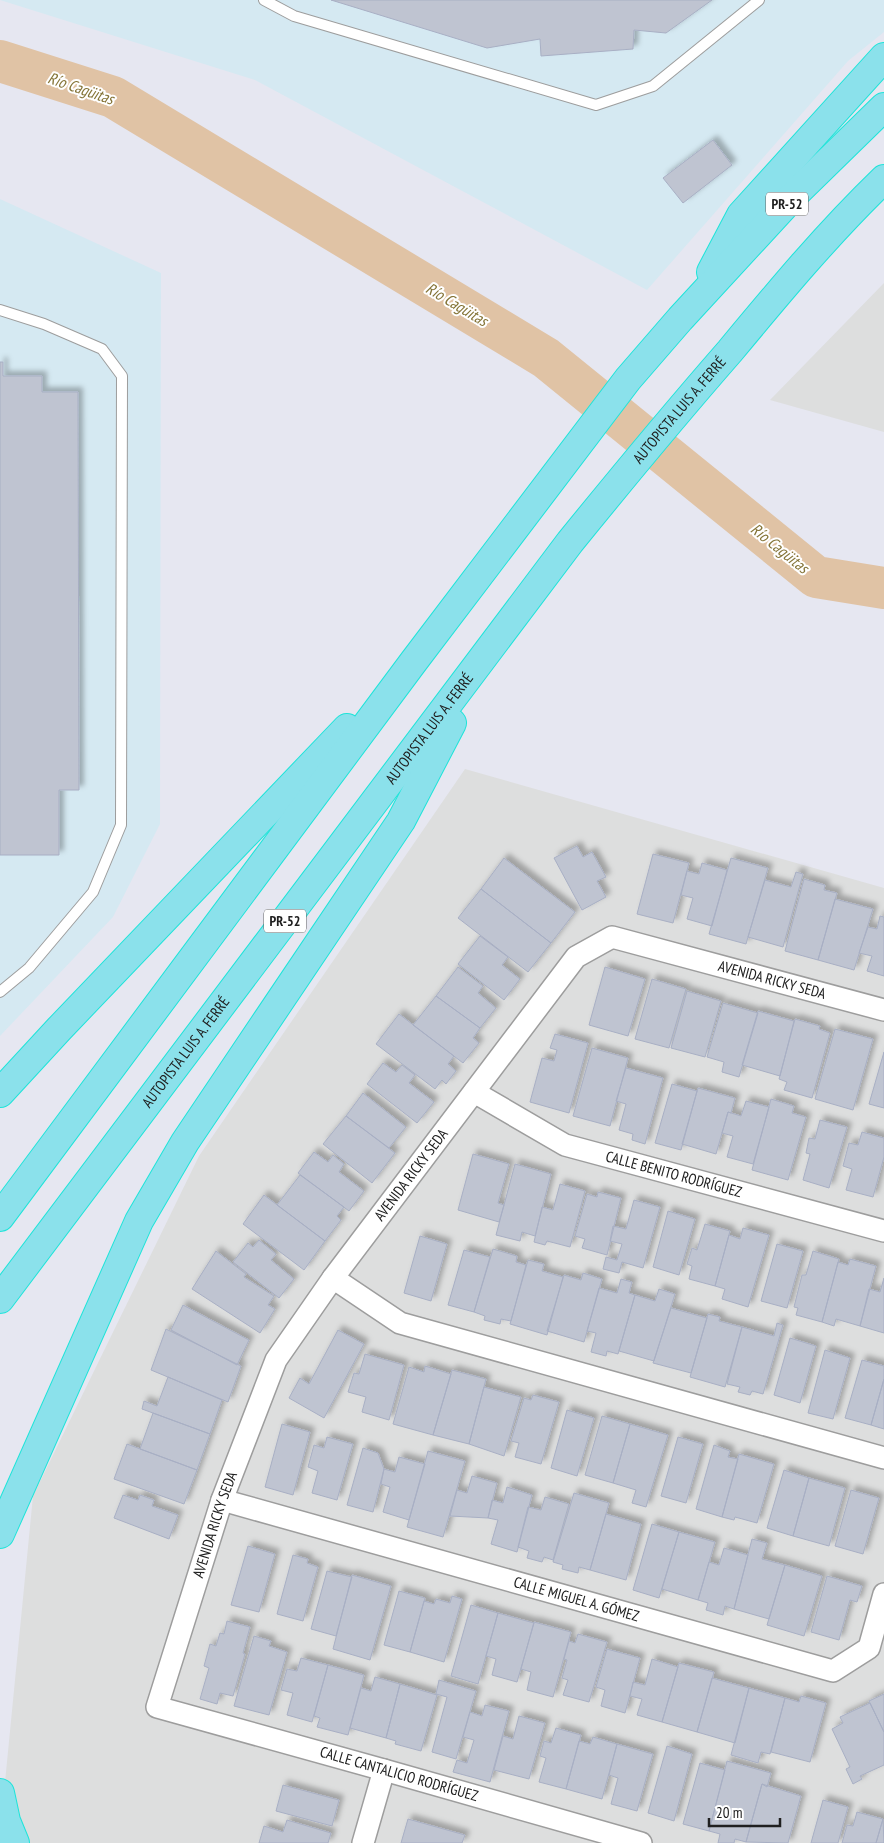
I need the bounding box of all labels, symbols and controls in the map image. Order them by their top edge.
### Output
water label: Río Cagüitas [45,67,118,109]
road number: PR-52 [766,192,808,215]
water label: Río Cagüitas [422,278,493,331]
street label: AUTOPISTA LUIS A. FERRÉ [628,353,730,467]
water label: Río Cagüitas [747,519,814,578]
street label: AUTOPISTA LUIS A. FERRÉ [381,669,477,788]
road number: PR-52 [264,909,306,932]
street label: AVENIDA RICKY SEDA [716,956,829,1003]
street label: AUTOPISTA LUIS A. FERRÉ [138,993,233,1111]
street label: AVENIDA RICKY SEDA [370,1124,452,1224]
street label: CALLE BENITO RODRÍGUEZ [604,1146,745,1201]
street label: AVENIDA RICKY SEDA [188,1468,241,1580]
street label: CALLE MIGUEL A. GÓMEZ [512,1572,642,1625]
street label: CALLE CANTALICIO RODRÍGUEZ [318,1742,481,1805]
scale bar [709,1796,780,1828]
text: 20 m [716,1803,742,1822]

